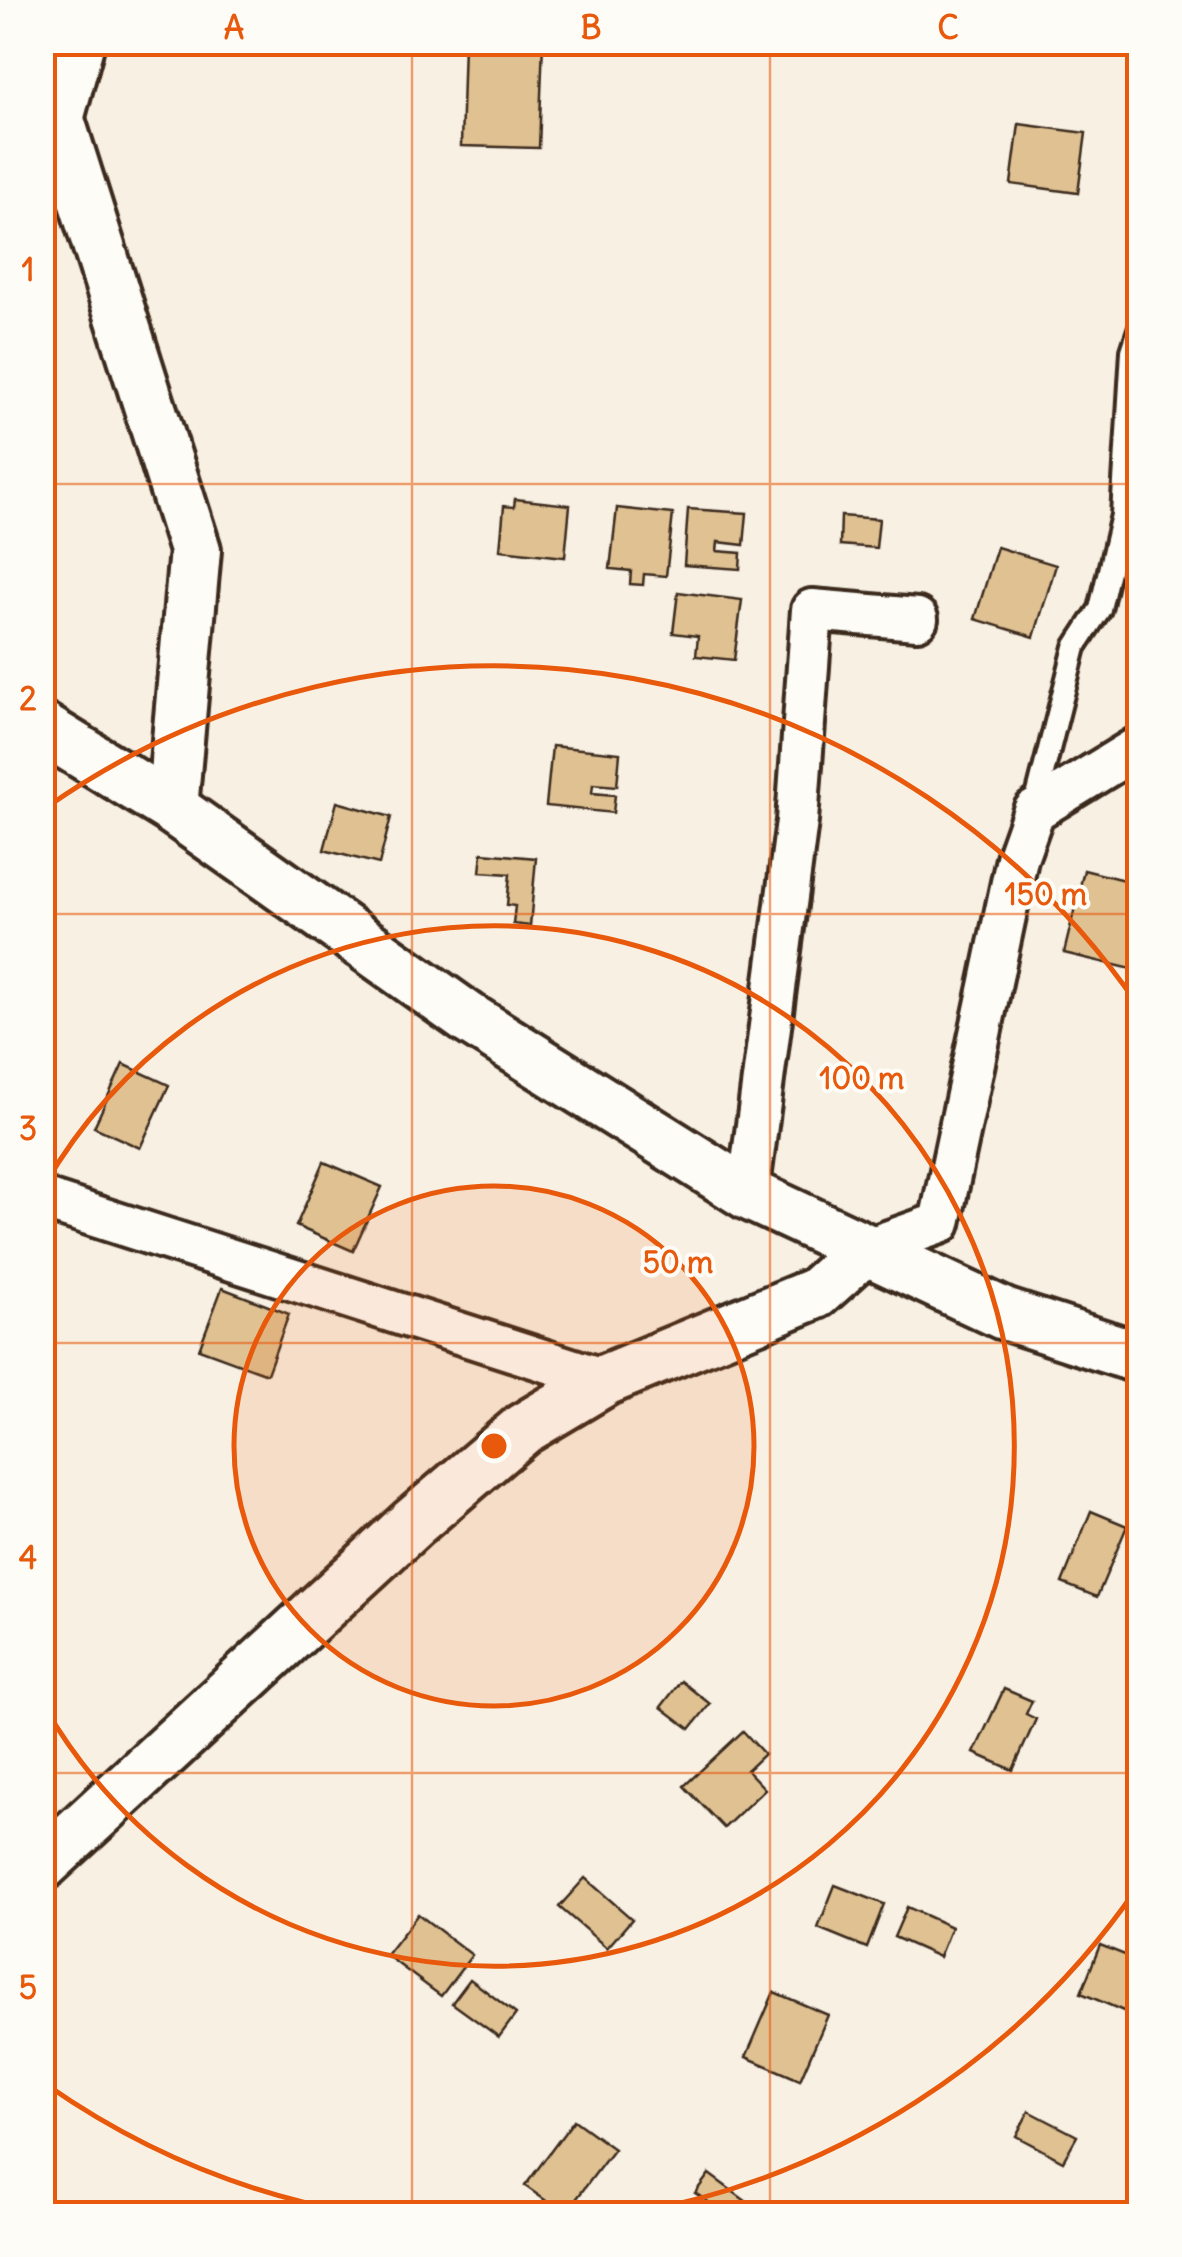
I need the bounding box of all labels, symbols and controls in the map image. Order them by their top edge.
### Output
text: A [224,7,244,48]
text: B [581,7,601,48]
text: C [937,7,959,48]
text: 1 [22,249,34,290]
text: 2 [19,678,37,719]
text: 150 m [1005,875,1087,913]
text: 100 m [820,1059,904,1097]
text: 3 [19,1108,37,1149]
text: 50 m [643,1243,713,1281]
centre of rings [476,1428,512,1464]
text: 4 [19,1537,37,1578]
text: 5 [19,1967,37,2008]

